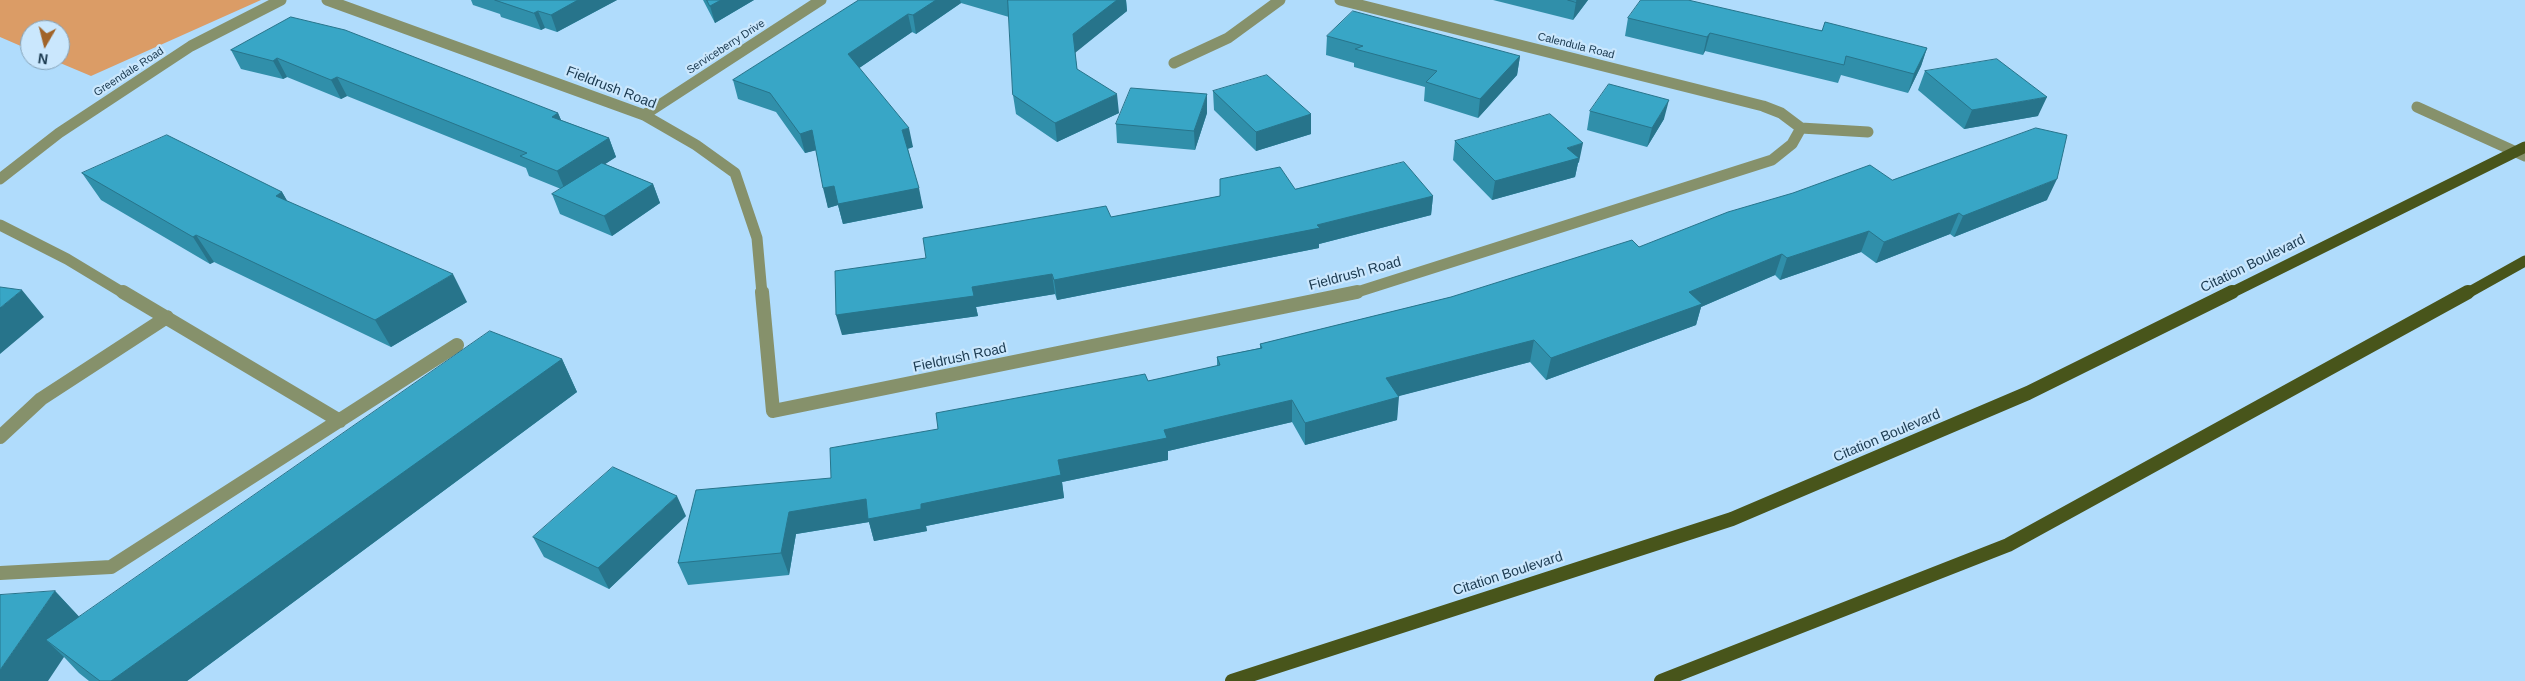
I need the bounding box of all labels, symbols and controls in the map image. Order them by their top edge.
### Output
street label: Serviceberry Drive [684,17,768,77]
north arrow [20,20,70,70]
street label: Calendula Road [1536,30,1616,62]
street label: Greendale Road [92,44,166,100]
text: N [37,50,49,67]
street label: Fieldrush Road [564,63,658,113]
street label: Citation Boulevard [2198,231,2308,297]
street label: Fieldrush Road [1307,254,1403,294]
street label: Fieldrush Road [912,340,1008,376]
street label: Citation Boulevard [1831,406,1943,466]
street label: Citation Boulevard [1451,548,1565,600]

